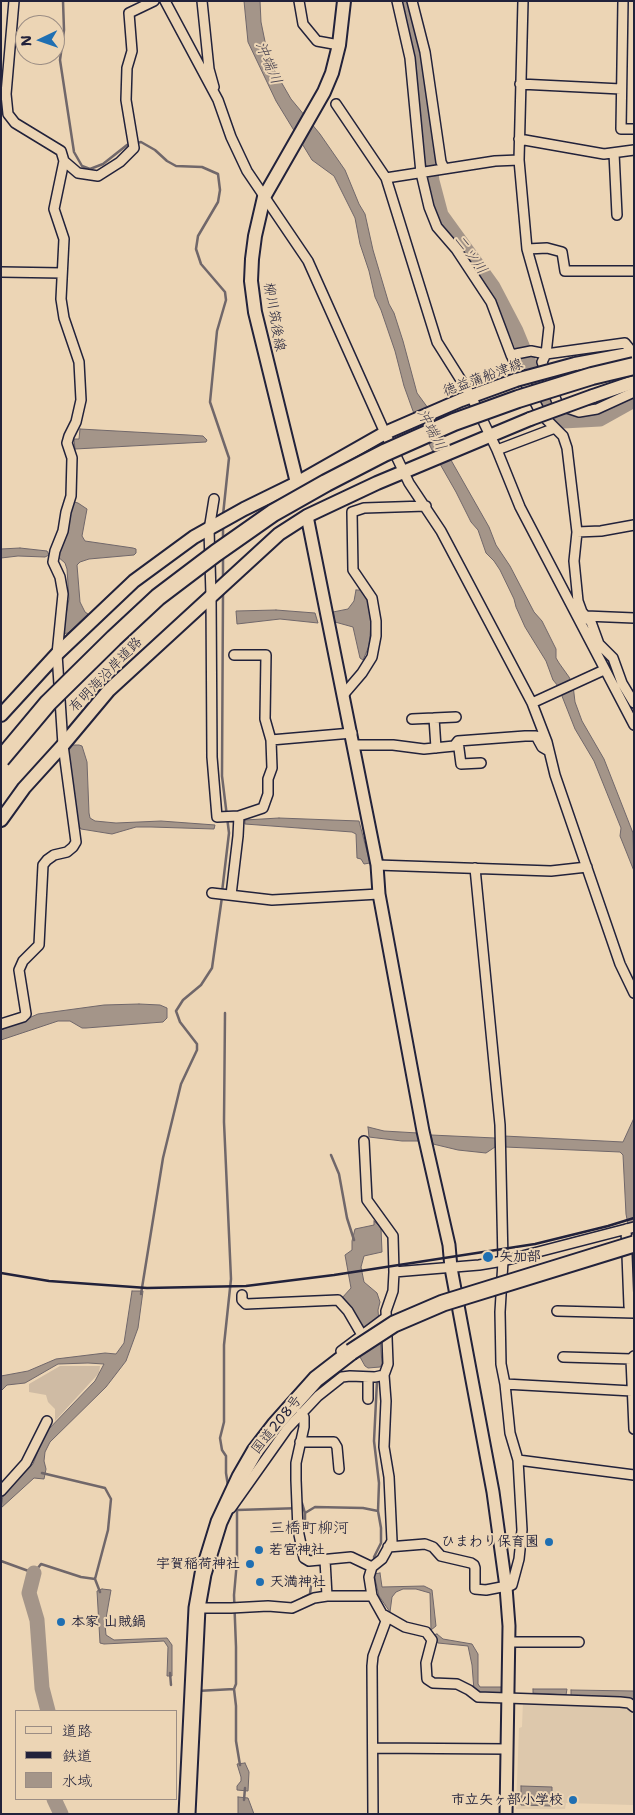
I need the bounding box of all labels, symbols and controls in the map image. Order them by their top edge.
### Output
north arrow [15,15,65,65]
text: N [17,35,35,47]
water label: 沖端川 [251,39,285,87]
water label: 二ツ川 [449,232,491,278]
street label: 柳川筑後線 [260,281,288,353]
street label: 徳益蒲船津線 [441,356,525,400]
water label: 沖端川 [412,406,450,454]
street label: 有明海沿岸道路 [66,634,146,716]
place label: 矢加部 [499,1249,541,1265]
marker: 矢加部 [481,1250,495,1264]
street label: 国道208号 [248,1392,306,1458]
district label: 三橋町柳河 [269,1519,349,1539]
place label: ひまわり保育園 [441,1534,539,1550]
marker: ひまわり保育園 [543,1536,555,1548]
place label: 若宮神社 [269,1542,325,1558]
marker: 若宮神社 [253,1544,265,1556]
place label: 宇賀稲荷神社 [156,1556,240,1572]
marker: 宇賀稲荷神社 [244,1558,256,1570]
place label: 天満神社 [270,1574,326,1590]
marker: 天満神社 [254,1576,266,1588]
place label: 本家 山賊鍋 [71,1614,146,1630]
marker: 本家 山賊鍋 [55,1616,67,1628]
legend [15,1710,178,1800]
text: 道路 [62,1721,92,1741]
text: 鉄道 [62,1746,92,1766]
text: 水域 [62,1771,92,1791]
place label: 市立矢ヶ部小学校 [451,1792,563,1808]
marker: 市立矢ヶ部小学校 [567,1794,579,1806]

